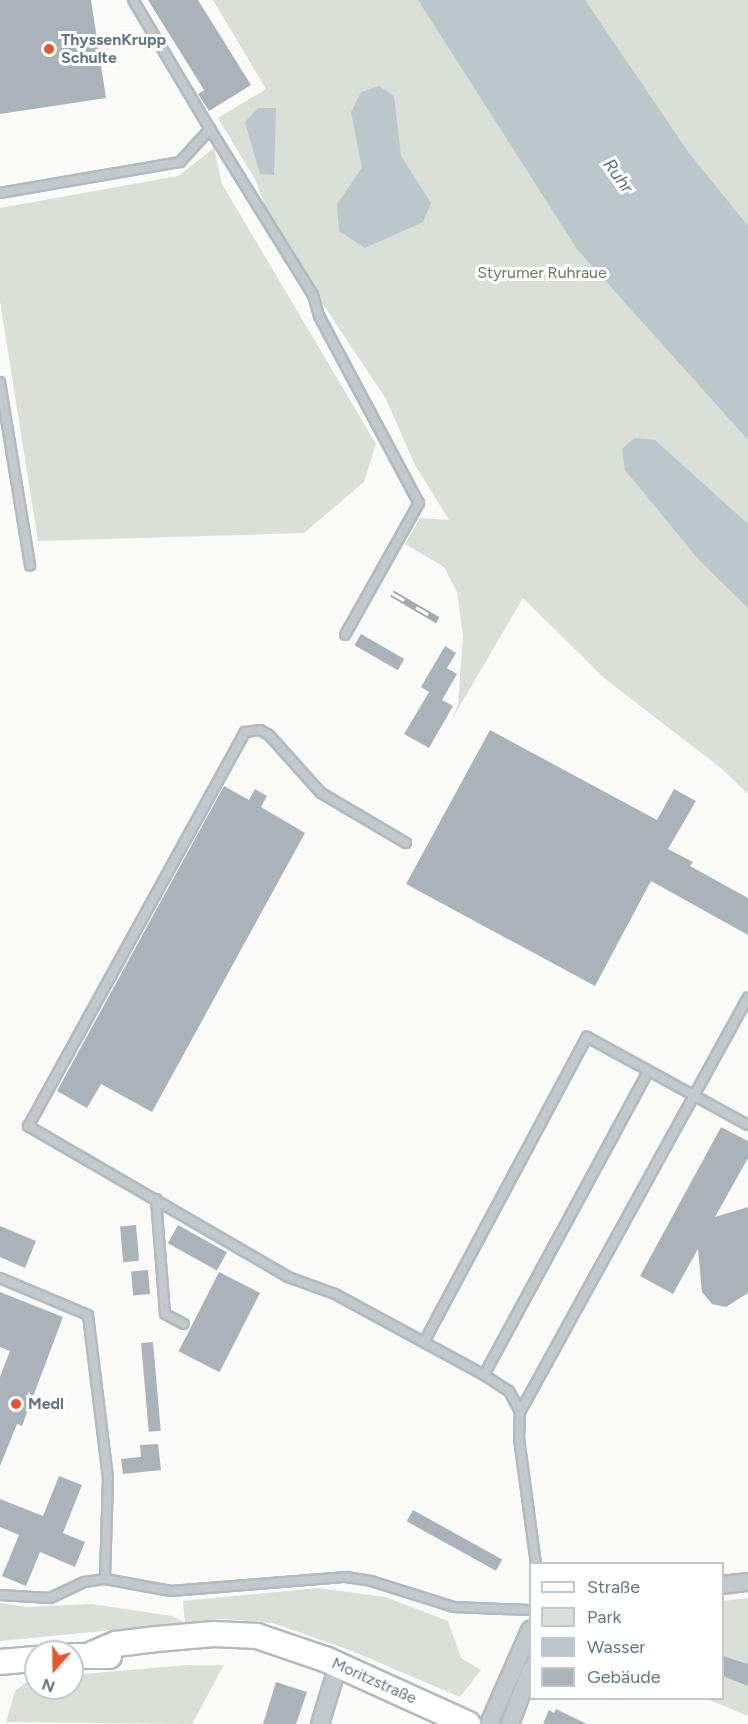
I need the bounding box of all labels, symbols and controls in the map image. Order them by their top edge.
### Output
place label: ThyssenKrupp Schulte [61,30,166,68]
marker: ThyssenKrupp Schulte [42,42,56,56]
water label: Ruhr [598,154,638,198]
park label: Styrumer Ruhraue [477,263,607,283]
place label: Medl [28,1394,64,1414]
marker: Medl [9,1397,23,1411]
legend [529,1562,724,1700]
text: Straße [587,1576,640,1598]
text: Park [587,1606,621,1628]
text: Wasser [587,1636,645,1658]
north arrow [24,1640,84,1700]
street label: Moritzstraße [329,1654,419,1708]
text: Gebäude [587,1666,661,1688]
text: N [39,1674,57,1697]

